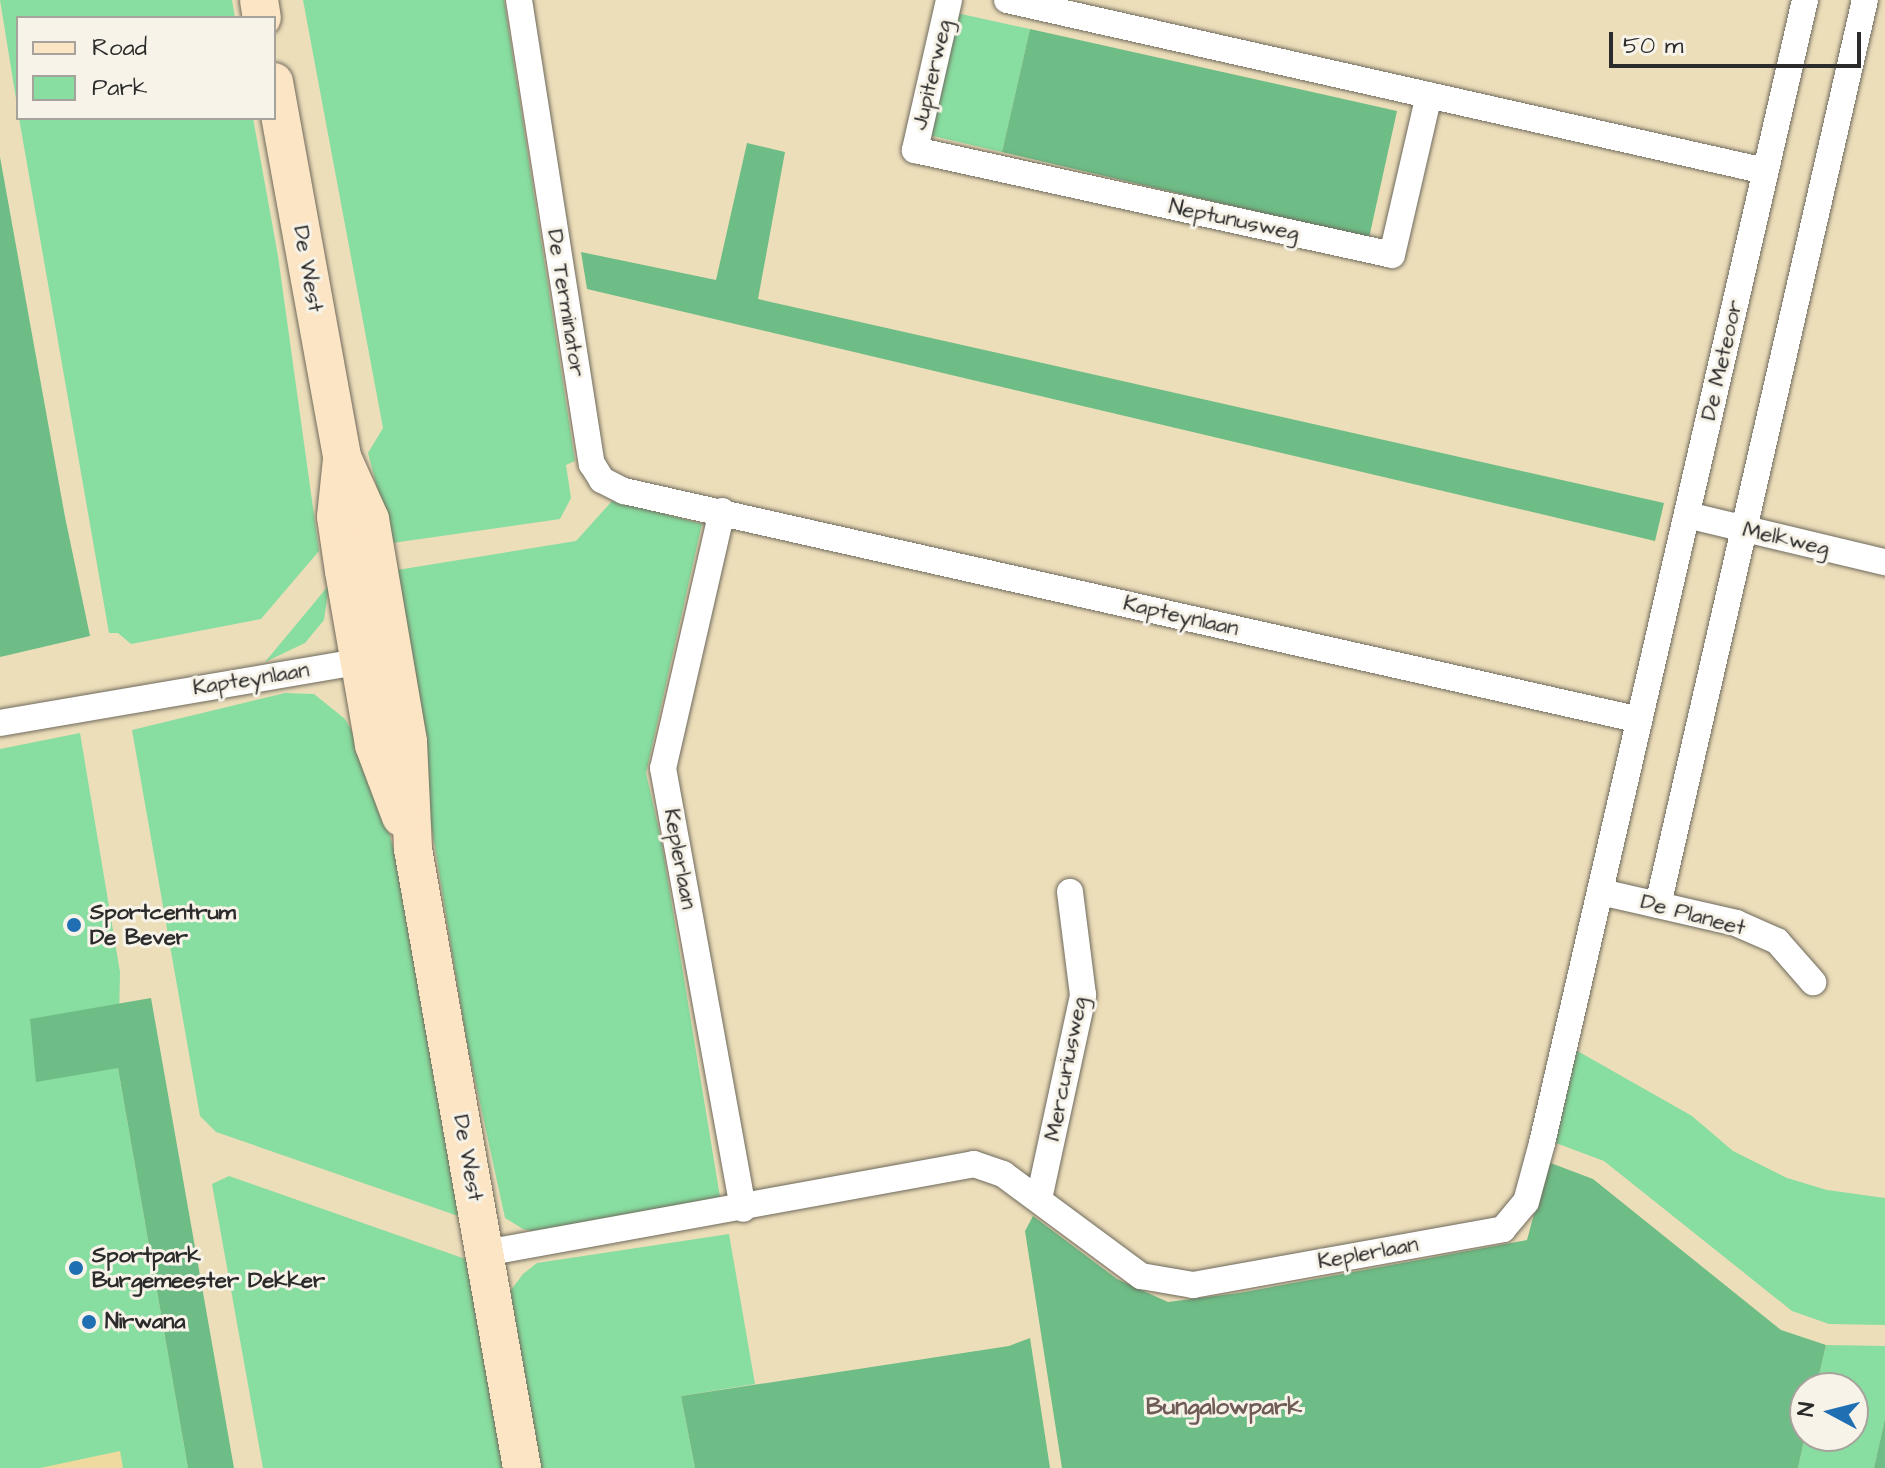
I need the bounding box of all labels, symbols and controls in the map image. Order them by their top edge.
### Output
legend [16,16,276,120]
scale bar [1613,16,1865,66]
street label: Jupiterweg [907,17,957,133]
text: 50 m [1623,29,1683,63]
text: Road [92,31,147,65]
text: Park [92,71,148,105]
street label: Neptunusweg [1167,193,1301,247]
street label: De West [287,224,329,314]
street label: De Terminator [541,227,591,379]
street label: De Meteoor [1695,297,1749,423]
street label: Melkweg [1740,516,1832,562]
street label: Kapteynlaan [1121,590,1241,642]
street label: Kapteynlaan [191,657,311,701]
street label: Keplerlaan [658,807,702,911]
street label: De Planeet [1638,888,1748,942]
place label: Sportcentrum De Bever [90,899,236,950]
marker: Sportcentrum De Bever [65,916,83,934]
street label: Mercuriusweg [1039,995,1093,1143]
street label: De West [447,1113,489,1203]
street label: Keplerlaan [1316,1231,1420,1275]
place label: Sportpark Burgemeester Dekker [92,1242,325,1294]
marker: Sportpark Burgemeester Dekker [67,1259,85,1277]
place label: Nirwana [105,1309,185,1335]
marker: Nirwana [80,1313,98,1331]
north arrow [1789,1372,1869,1452]
district label: Bungalowpark [1146,1394,1302,1422]
text: N [1790,1401,1823,1418]

